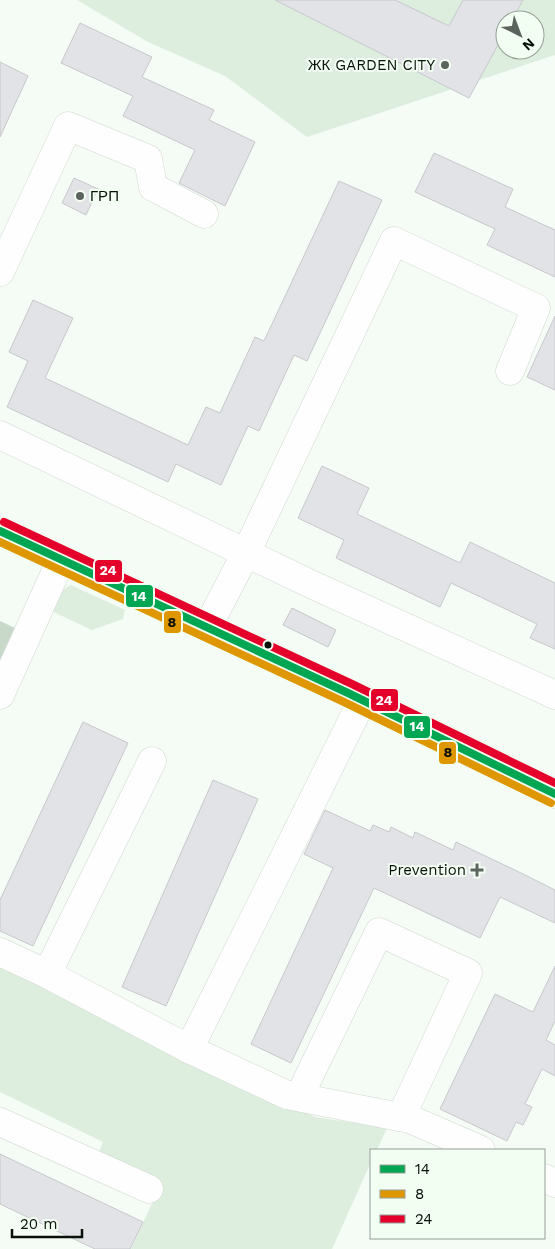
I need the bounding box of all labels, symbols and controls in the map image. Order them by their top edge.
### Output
north arrow [495,10,545,60]
text: N [519,35,538,54]
place label: ЖК GARDEN CITY [308,56,435,74]
marker: ЖК GARDEN CITY [439,59,451,71]
place label: ГРП [90,187,119,205]
marker: ГРП [74,190,86,202]
line badge: 24 [94,559,123,583]
text: 24 [99,562,117,578]
line badge: 14 [125,584,154,608]
text: 14 [131,588,147,604]
line badge: 8 [163,610,182,634]
text: 8 [168,614,177,630]
unlabelled marker [263,640,273,650]
line badge: 24 [370,688,399,712]
text: 24 [375,692,393,708]
line badge: 14 [403,715,431,739]
text: 14 [409,718,425,734]
line badge: 8 [438,741,457,765]
text: 8 [444,744,453,760]
place label: Prevention [388,861,466,879]
marker: Prevention [470,863,484,877]
legend [370,1149,545,1239]
text: 14 [415,1160,430,1178]
text: 8 [415,1185,424,1203]
scale bar [12,1206,82,1238]
text: 24 [415,1210,432,1228]
text: 20 m [20,1215,58,1233]

